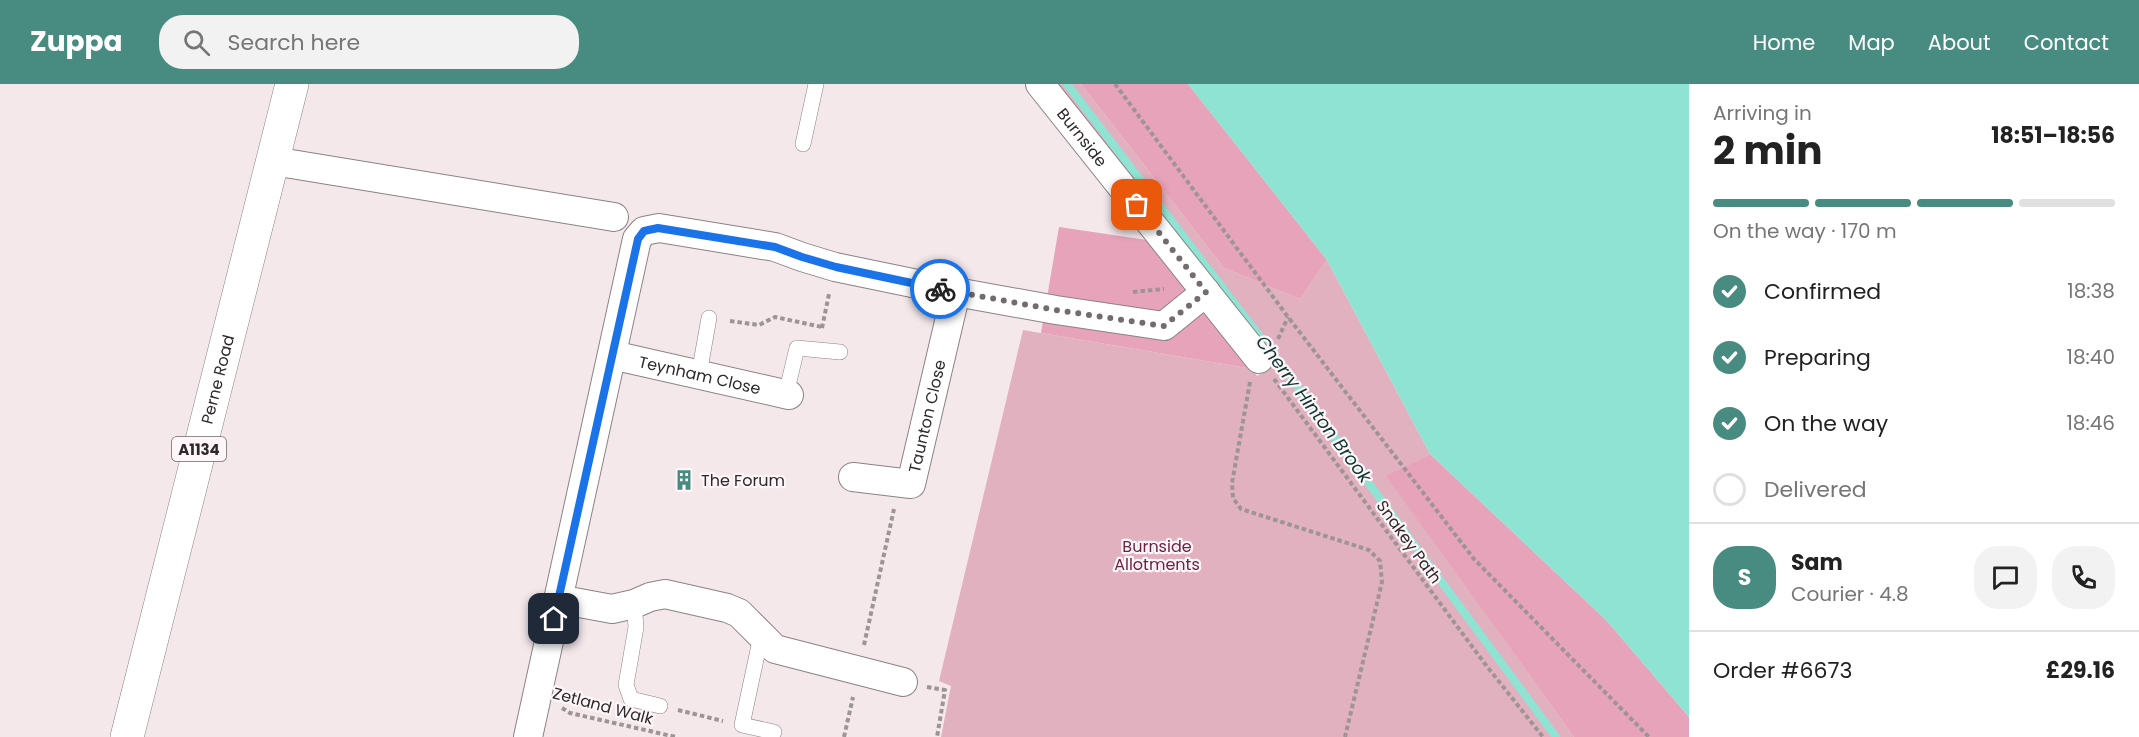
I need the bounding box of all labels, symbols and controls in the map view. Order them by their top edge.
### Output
search box [159,15,579,69]
text: Zuppa [30,22,123,61]
icon: search [180,26,213,59]
text: Search here [228,27,360,58]
text: Home [1753,28,1815,57]
text: Map [1848,28,1895,57]
text: About [1928,28,1991,57]
text: Contact [2024,28,2109,57]
text: Arriving in [1713,99,1812,127]
street label: Burnside [1052,103,1113,172]
text: 18:51–18:56 [1991,120,2115,151]
text: 2 min [1713,123,1823,178]
pin [1111,179,1162,230]
icon: bag [1120,188,1153,221]
text: On the way · 170 m [1713,217,1897,245]
courier [910,259,970,319]
icon: bike [924,273,957,306]
icon: check [1713,275,1746,308]
text: Confirmed [1764,276,1881,307]
text: 18:38 [2067,277,2115,305]
water label: Cherry Hinton Brook [1250,330,1378,489]
street label: Perne Road [195,332,240,426]
icon: check [1713,341,1746,374]
text: Preparing [1764,342,1871,373]
text: 18:40 [2067,343,2115,371]
street label: Teynham Close [637,350,763,400]
street label: Taunton Close [903,357,951,475]
icon: check [1713,407,1746,440]
text: On the way [1764,408,1888,439]
text: 18:46 [2066,409,2115,437]
road number: A1134 [172,437,226,461]
building icon: The Forum [672,468,696,492]
place label: The Forum [701,469,785,492]
text: Delivered [1764,474,1867,505]
street label: Snakey Path [1371,496,1447,588]
park label: Burnside Allotments [1114,535,1200,576]
button: chat [1974,546,2037,609]
button: phone [2052,546,2115,609]
text: Sam [1791,547,1843,578]
text: S [1738,562,1751,593]
text: Courier · 4.8 [1791,580,1909,608]
pin [528,593,579,644]
icon: home [537,602,570,635]
text: Order #6673 [1713,655,1852,686]
text: £29.16 [2046,655,2115,686]
street label: Zetland Walk [550,682,656,731]

